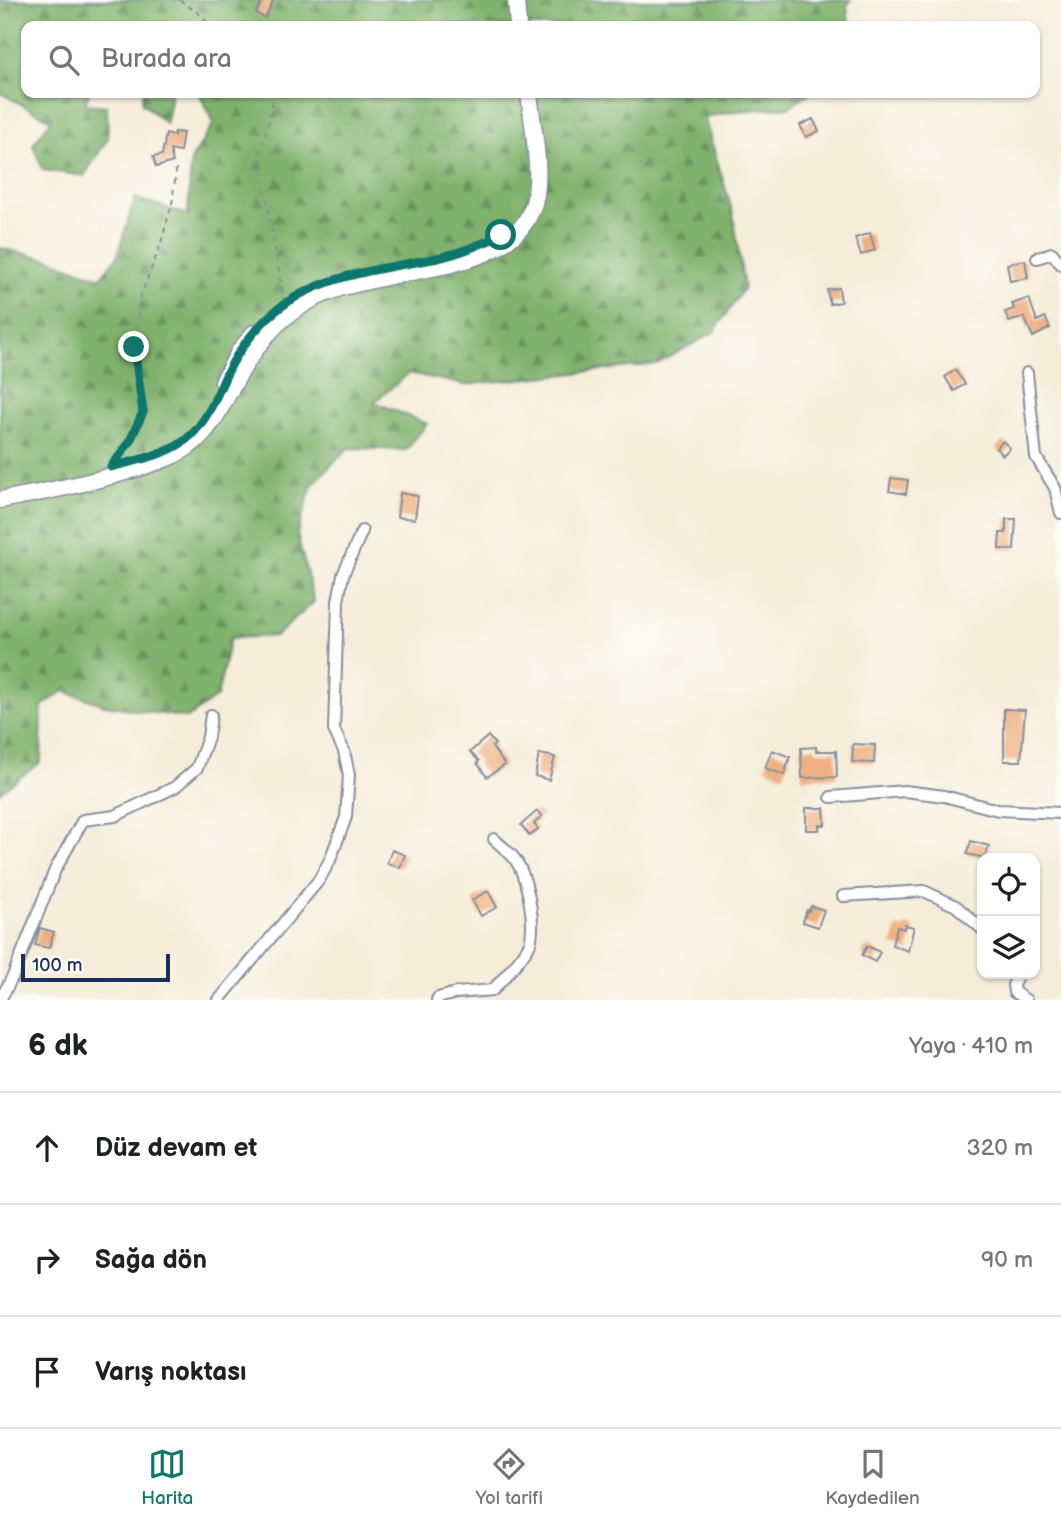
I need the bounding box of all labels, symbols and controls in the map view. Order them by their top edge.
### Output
search box [21,21,1040,98]
icon: search [45,41,83,79]
text: Burada ara [101,44,232,75]
route start [485,219,516,250]
route end [118,331,149,362]
map controls [977,853,1040,979]
button: locate [977,853,1040,916]
button: layers [977,916,1040,979]
scale bar [21,951,170,983]
text: 100 m [32,954,83,977]
text: 6 dk [28,1028,88,1064]
text: Yaya · 410 m [909,1032,1033,1060]
icon: ahead [28,1129,66,1167]
text: Düz devam et [95,1133,257,1164]
text: 320 m [967,1134,1033,1162]
icon: right [28,1241,66,1279]
text: Sağa dön [95,1245,207,1276]
text: 90 m [981,1246,1033,1274]
icon: arrive [28,1353,66,1391]
text: Varış noktası [95,1357,246,1388]
tab: Harita [141,1445,193,1510]
tab: Yol tarifi [476,1445,543,1510]
tab: Kaydedilen [825,1445,920,1510]

